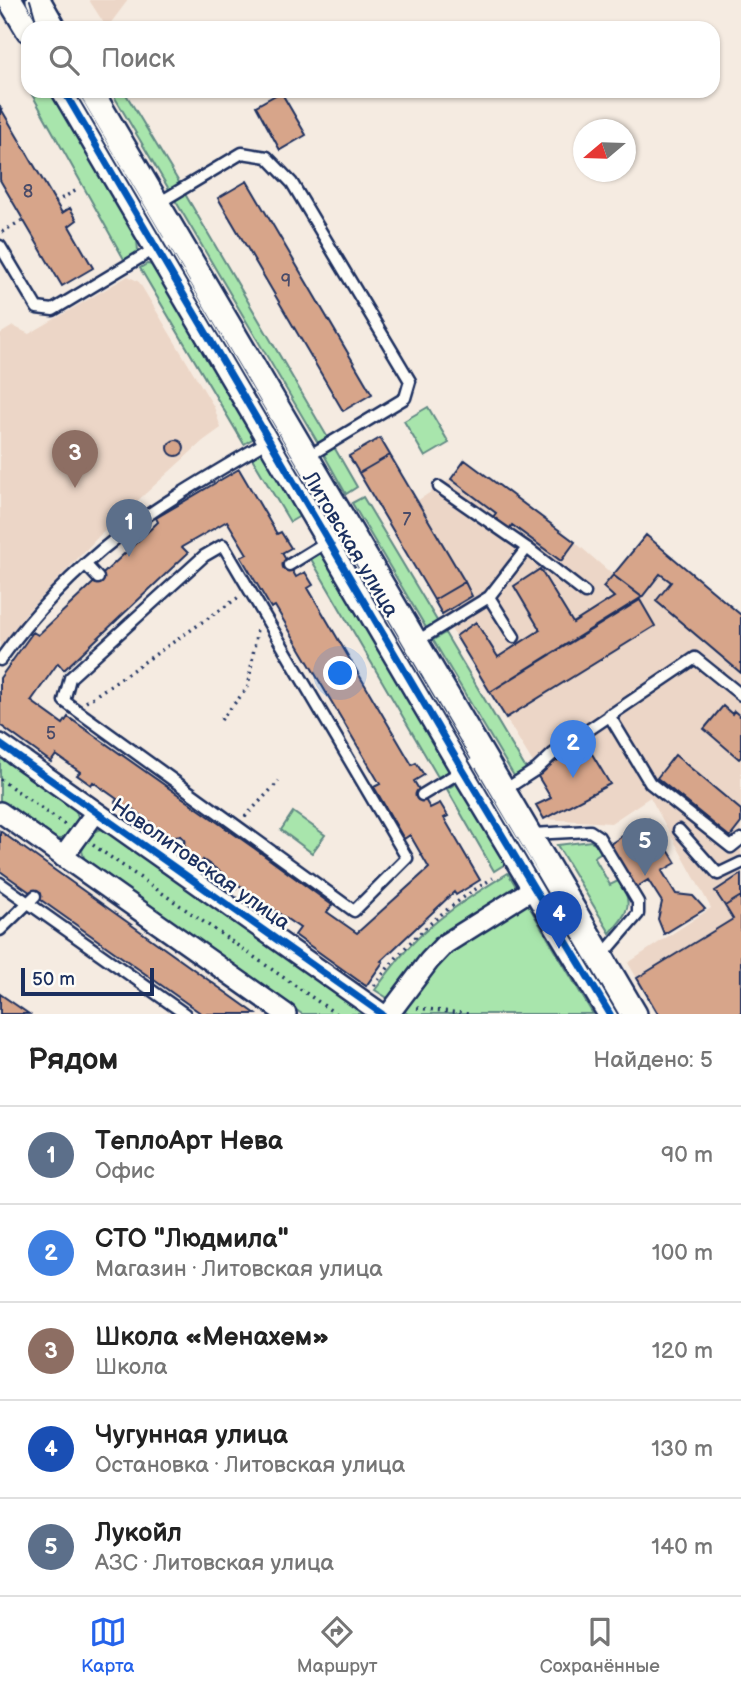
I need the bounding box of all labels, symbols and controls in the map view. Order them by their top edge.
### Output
search box [21,21,720,98]
icon: search [45,41,83,79]
text: Поиск [101,44,175,75]
north arrow [573,119,636,182]
house number: 8 [23,181,33,202]
house number: 9 [281,271,291,292]
pin: 3 [52,430,98,488]
street label: Литовская улица [297,466,404,622]
pin: 1 [106,499,152,557]
house number: 7 [403,509,412,530]
your location [323,656,357,690]
pin: 2 [550,720,596,778]
house number: 5 [46,723,56,744]
street label: Новолитовская улица [107,793,295,936]
pin: 5 [622,818,668,876]
pin: 4 [536,891,582,949]
scale bar [21,965,154,997]
text: 50 m [32,968,75,991]
text: Рядом [28,1042,118,1078]
text: Найдено: 5 [593,1046,713,1074]
text: ТеплоАрт Нева [95,1126,283,1157]
text: 1 [46,1141,56,1169]
text: 90 m [661,1141,713,1169]
text: Офис [95,1157,155,1185]
text: СТО "Людмила" [95,1224,289,1255]
text: 2 [44,1239,58,1267]
text: 100 m [652,1239,713,1267]
text: Магазин · Литовская улица [95,1255,383,1283]
text: Школа «Менахем» [95,1322,329,1353]
text: 3 [44,1337,58,1365]
text: 120 m [652,1337,713,1365]
text: Школа [95,1353,168,1381]
text: Чугунная улица [95,1420,288,1451]
text: 4 [44,1435,58,1463]
text: 130 m [651,1435,713,1463]
text: Остановка · Литовская улица [95,1451,405,1479]
text: Лукойл [95,1518,182,1549]
text: 5 [44,1533,58,1561]
text: 140 m [651,1533,713,1561]
text: АЗС · Литовская улица [95,1549,334,1577]
tab: Карта [81,1613,135,1678]
tab: Маршрут [297,1613,378,1678]
tab: Сохранённые [540,1613,660,1678]

